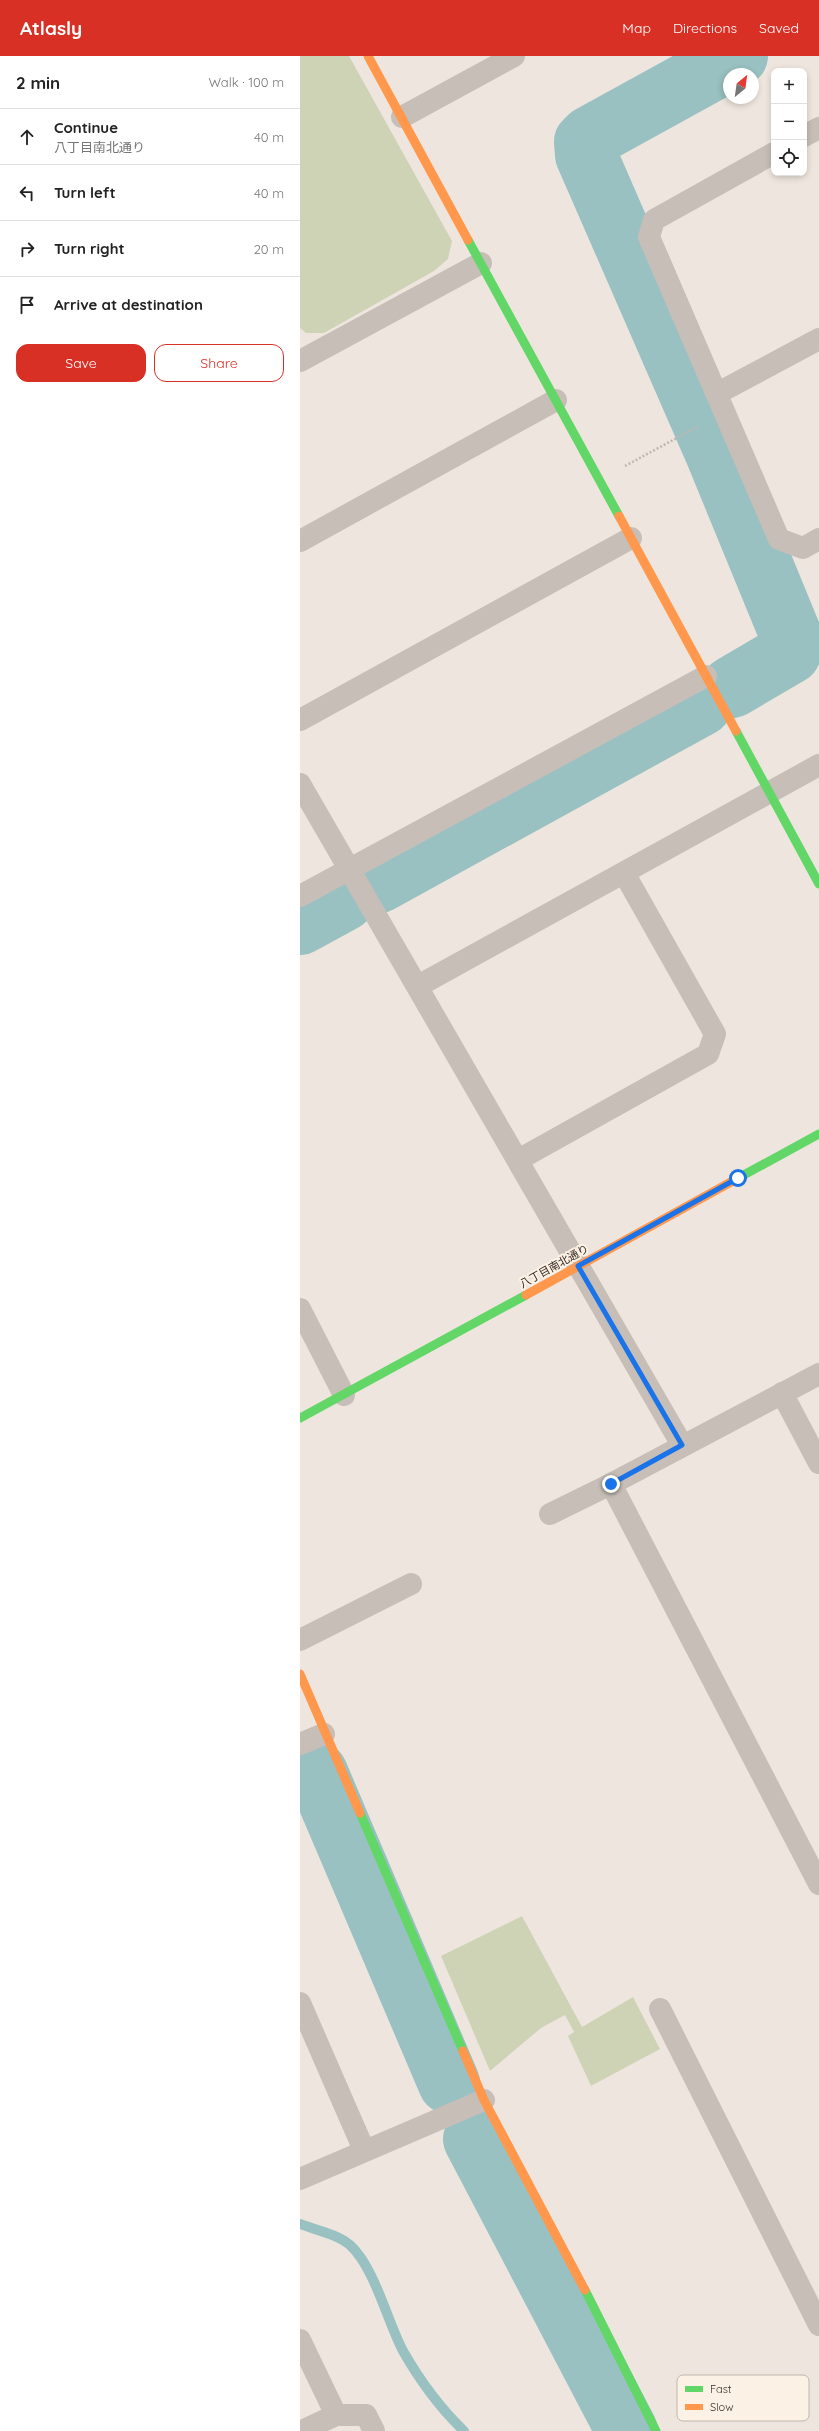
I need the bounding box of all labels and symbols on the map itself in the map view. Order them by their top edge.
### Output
north arrow [723,68,759,104]
route start [729,1169,747,1187]
street label: 八丁目南北通り [517,1241,591,1291]
route end [602,1475,620,1493]
legend [677,2375,809,2421]
text: Fast [710,2382,732,2396]
text: Slow [710,2400,734,2414]

